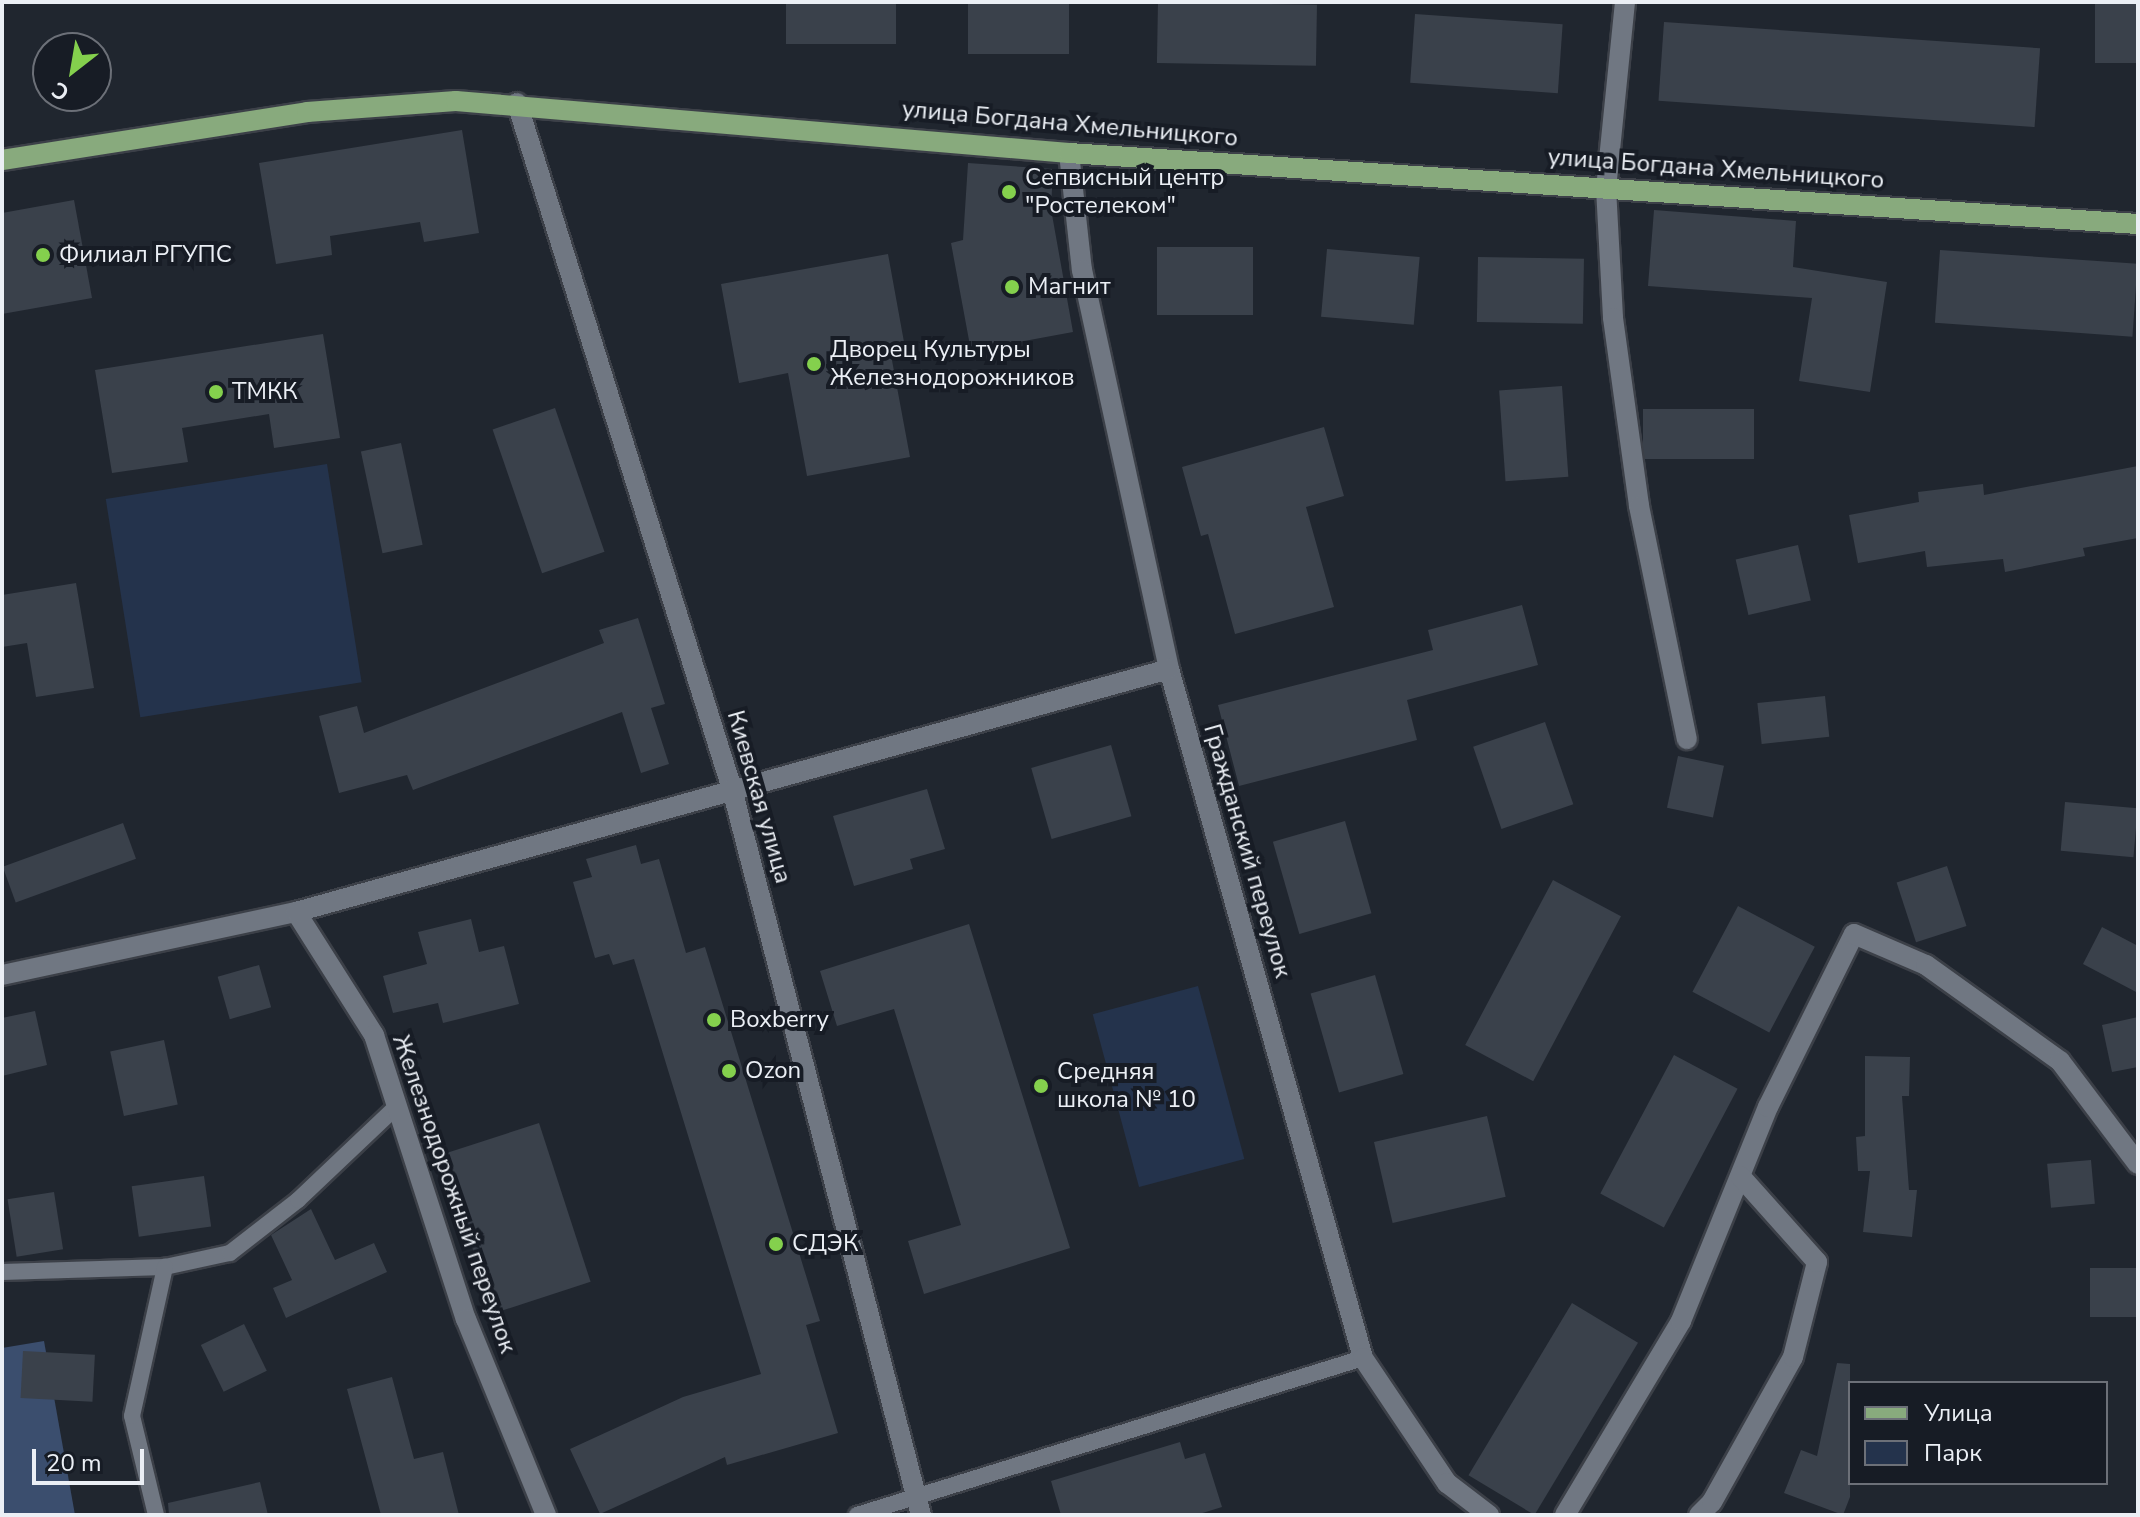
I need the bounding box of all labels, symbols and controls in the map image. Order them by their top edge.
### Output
north arrow [32,32,112,112]
text: С [47,74,75,108]
street label: улица Богдана Хмельницкого [901,95,1239,153]
street label: улица Богдана Хмельницкого [1547,143,1885,195]
place label: Сепвисный центр "Ростелеком" [1025,164,1225,220]
marker: Сепвисный центр "Ростелеком" [1000,183,1018,201]
place label: Филиал РГУПС [59,241,232,269]
marker: Филиал РГУПС [34,246,52,264]
place label: Магнит [1028,273,1111,301]
marker: Магнит [1003,278,1021,296]
place label: Дворец Культуры Железнодорожников [830,336,1074,392]
marker: Дворец Культуры Железнодорожников [805,355,823,373]
place label: ТМКК [232,378,298,406]
marker: ТМКК [207,383,225,401]
street label: Киевская улица [721,707,797,887]
street label: Гражданский переулок [1197,721,1297,981]
place label: Boxberry [730,1006,829,1034]
marker: Boxberry [705,1011,723,1029]
street label: Железнодорожный переулок [386,1031,522,1357]
place label: Ozon [745,1057,801,1085]
place label: Средняя школа № 10 [1057,1058,1196,1114]
marker: Ozon [720,1062,738,1080]
marker: Средняя школа № 10 [1032,1077,1050,1095]
place label: СДЭК [792,1230,858,1258]
marker: СДЭК [767,1235,785,1253]
legend [1848,1381,2108,1485]
text: Улица [1924,1397,1993,1429]
scale bar [36,1433,148,1483]
text: Парк [1924,1437,1982,1469]
text: 20 m [46,1447,102,1479]

